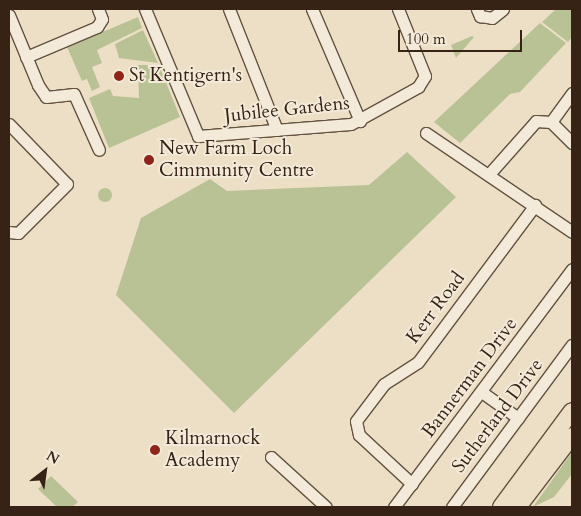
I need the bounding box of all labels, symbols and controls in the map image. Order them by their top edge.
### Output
scale bar [401,20,525,52]
text: 100 m [406,29,446,49]
place label: St Kentigern's [129,65,242,87]
marker: St Kentigern's [113,70,125,82]
street label: Jubilee Gardens [223,92,351,128]
place label: New Farm Loch Cimmunity Centre [159,138,314,182]
marker: New Farm Loch Cimmunity Centre [143,154,155,166]
street label: Kerr Road [402,268,470,348]
street label: Bannerman Drive [417,313,523,443]
street label: Sutherland Drive [448,354,548,478]
place label: Kilmarnock Academy [165,428,260,472]
marker: Kilmarnock Academy [149,444,161,456]
north arrow [20,446,70,496]
text: N [43,446,63,469]

